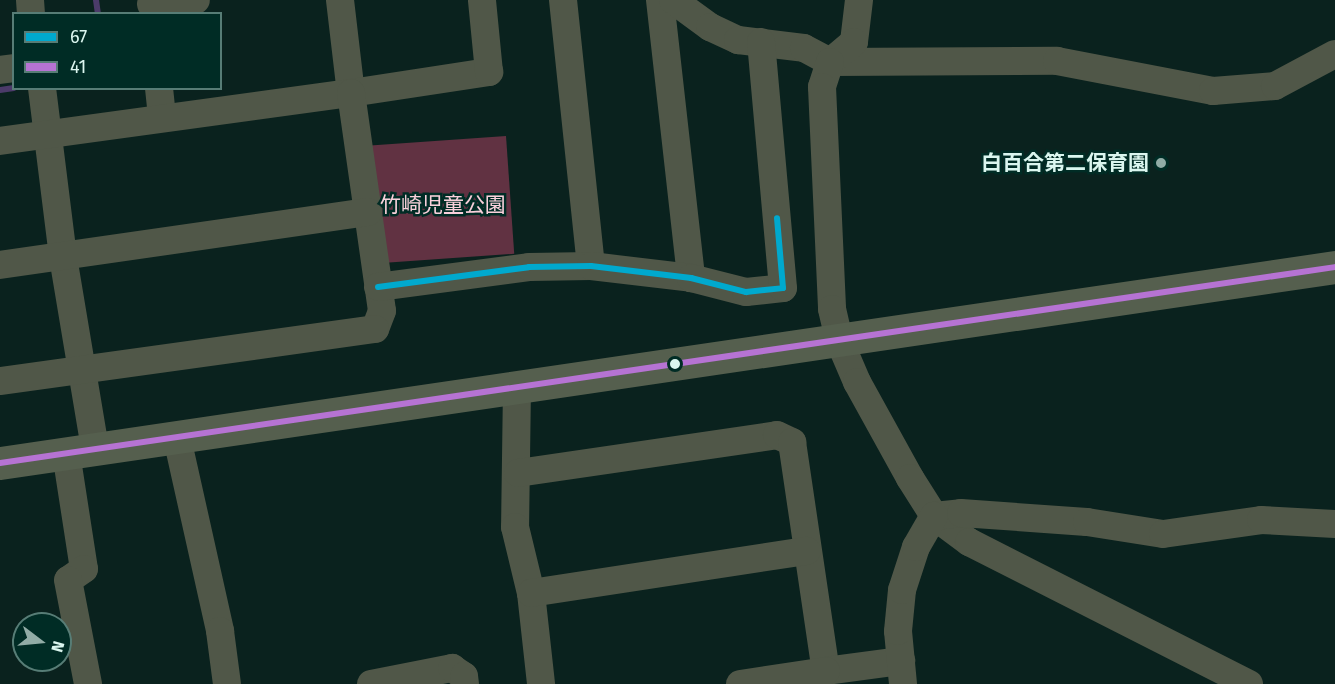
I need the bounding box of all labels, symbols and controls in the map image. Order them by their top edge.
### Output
legend [12,12,222,90]
text: 67 [70,26,87,48]
text: 41 [70,56,86,78]
place label: 白百合第二保育園 [981,150,1149,176]
marker: 白百合第二保育園 [1154,156,1168,170]
park label: 竹崎児童公園 [380,192,506,218]
unlabelled marker [669,358,681,370]
north arrow [12,612,72,672]
text: N [47,639,68,654]

